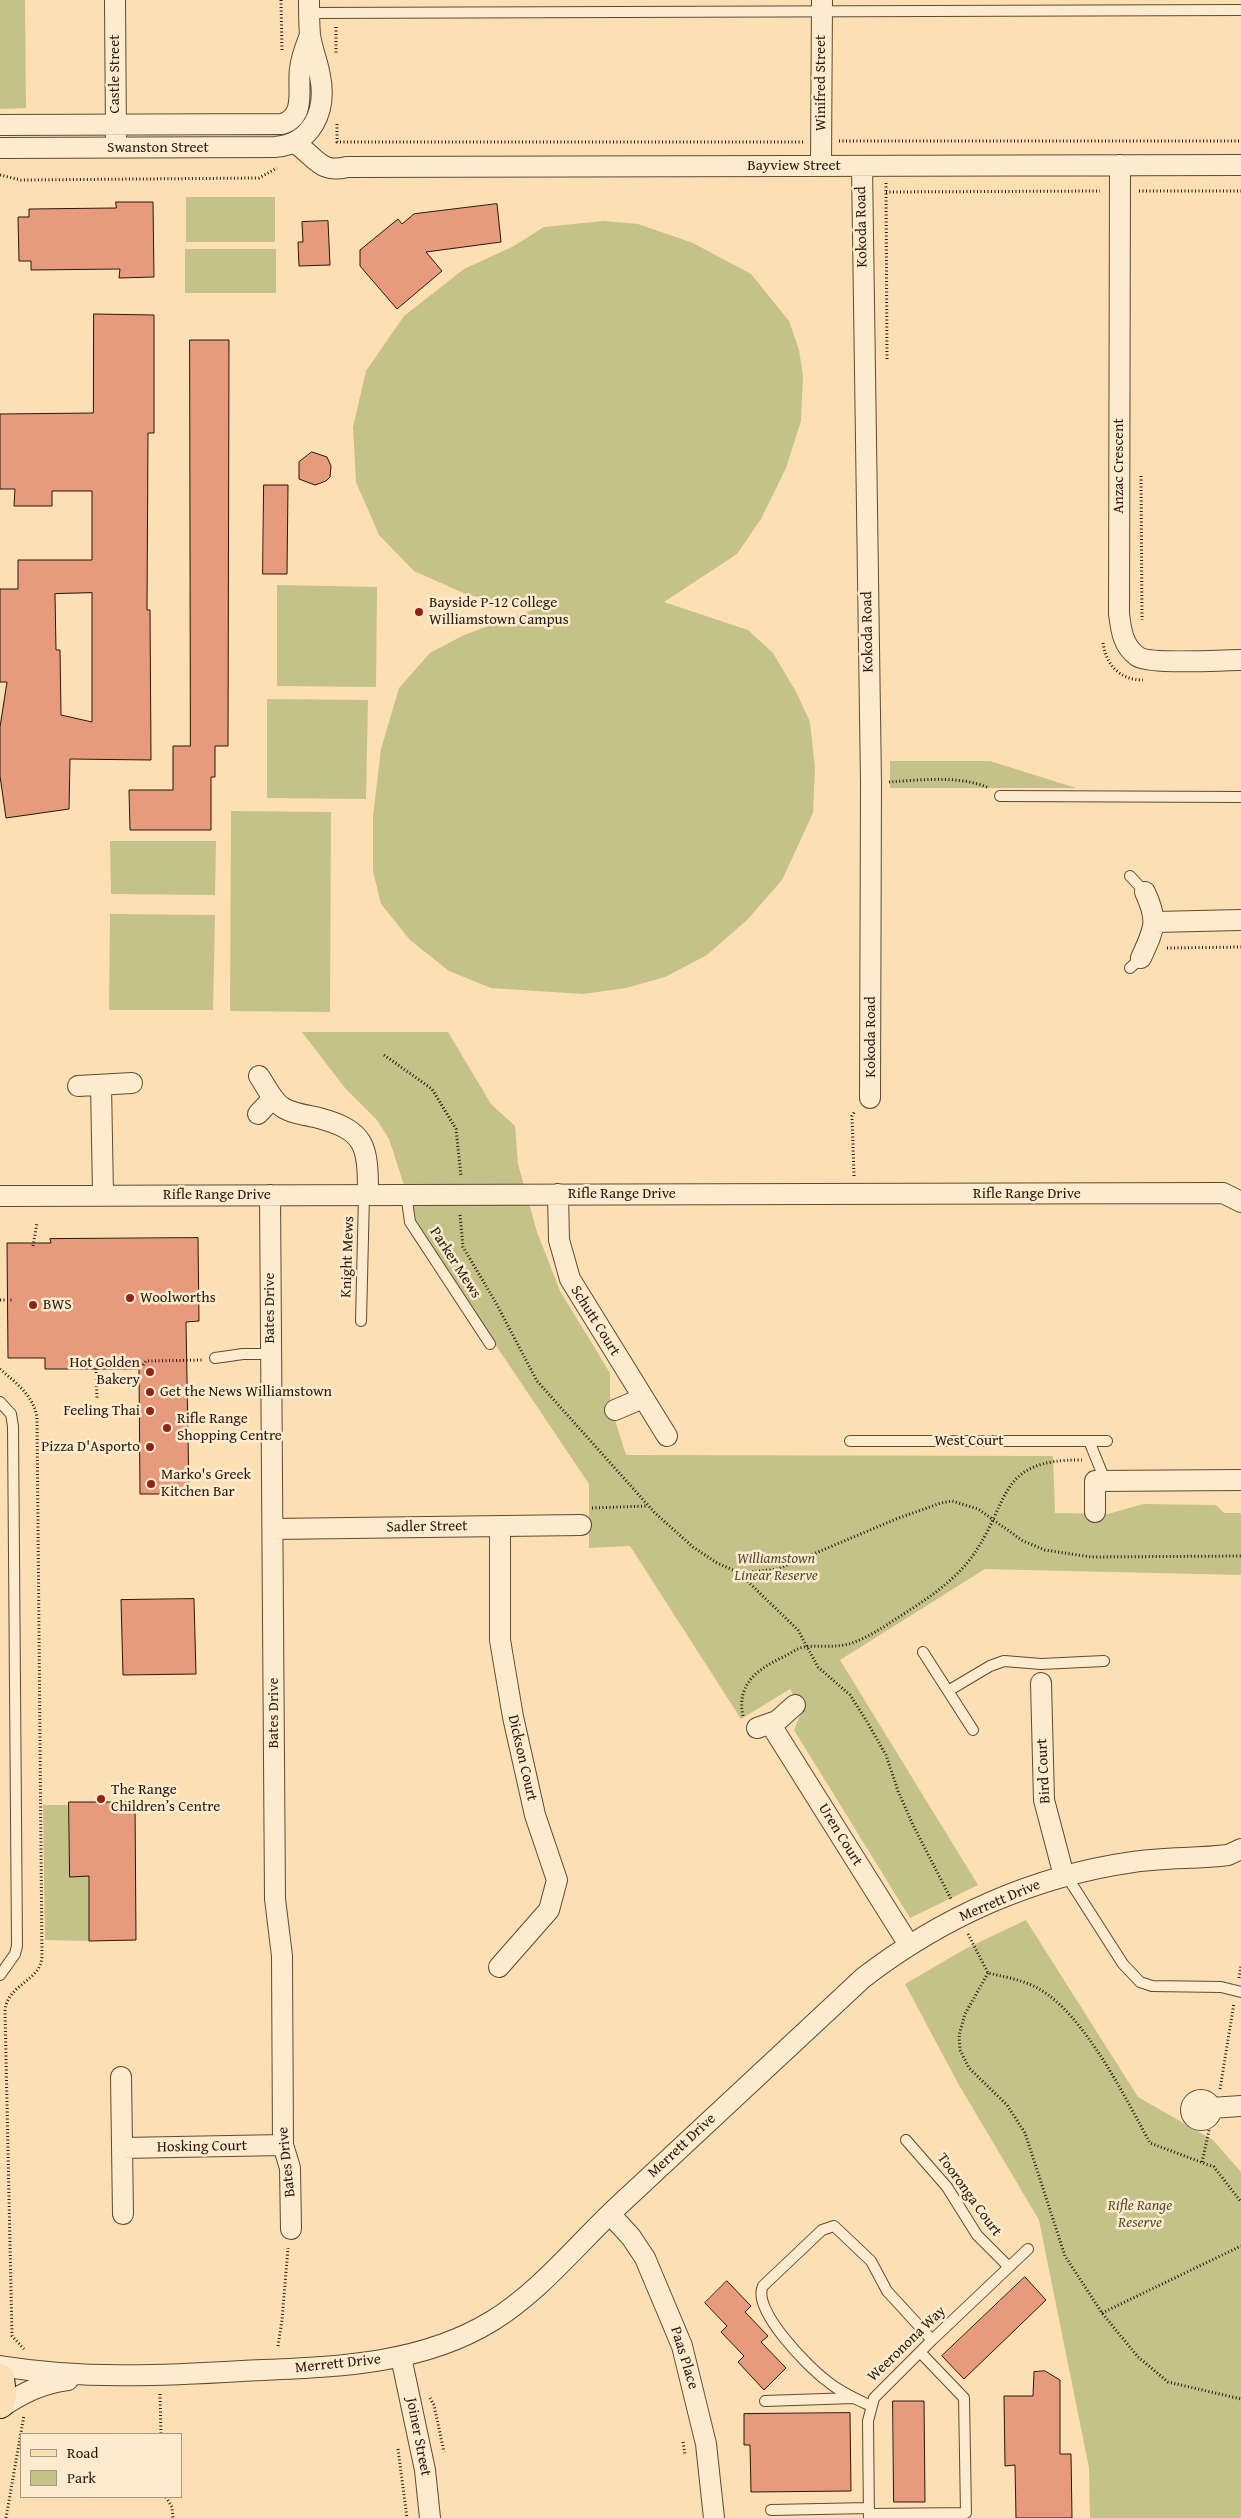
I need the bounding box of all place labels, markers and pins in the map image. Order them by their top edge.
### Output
place label: Bayside P-12 College Williamstown Campus [429,594,569,629]
marker: Bayside P-12 College Williamstown Campus [413,606,425,618]
place label: Woolworths [140,1289,216,1307]
marker: Woolworths [124,1292,136,1304]
place label: BWS [43,1296,72,1314]
marker: BWS [27,1299,39,1311]
place label: Hot Golden Bakery [70,1354,140,1389]
marker: Hot Golden Bakery [144,1366,156,1378]
place label: Get the News Williamstown [160,1383,332,1401]
marker: Get the News Williamstown [144,1386,156,1398]
place label: Feeling Thai [63,1402,140,1420]
marker: Feeling Thai [144,1405,156,1417]
place label: Rifle Range Shopping Centre [177,1410,282,1445]
marker: Rifle Range Shopping Centre [161,1422,173,1434]
place label: Pizza D'Asporto [41,1438,140,1456]
marker: Pizza D'Asporto [144,1441,156,1453]
place label: Marko's Greek Kitchen Bar [161,1466,251,1501]
marker: Marko's Greek Kitchen Bar [145,1478,157,1490]
place label: The Range Children’s Centre [111,1781,220,1816]
marker: The Range Children’s Centre [95,1793,107,1805]

